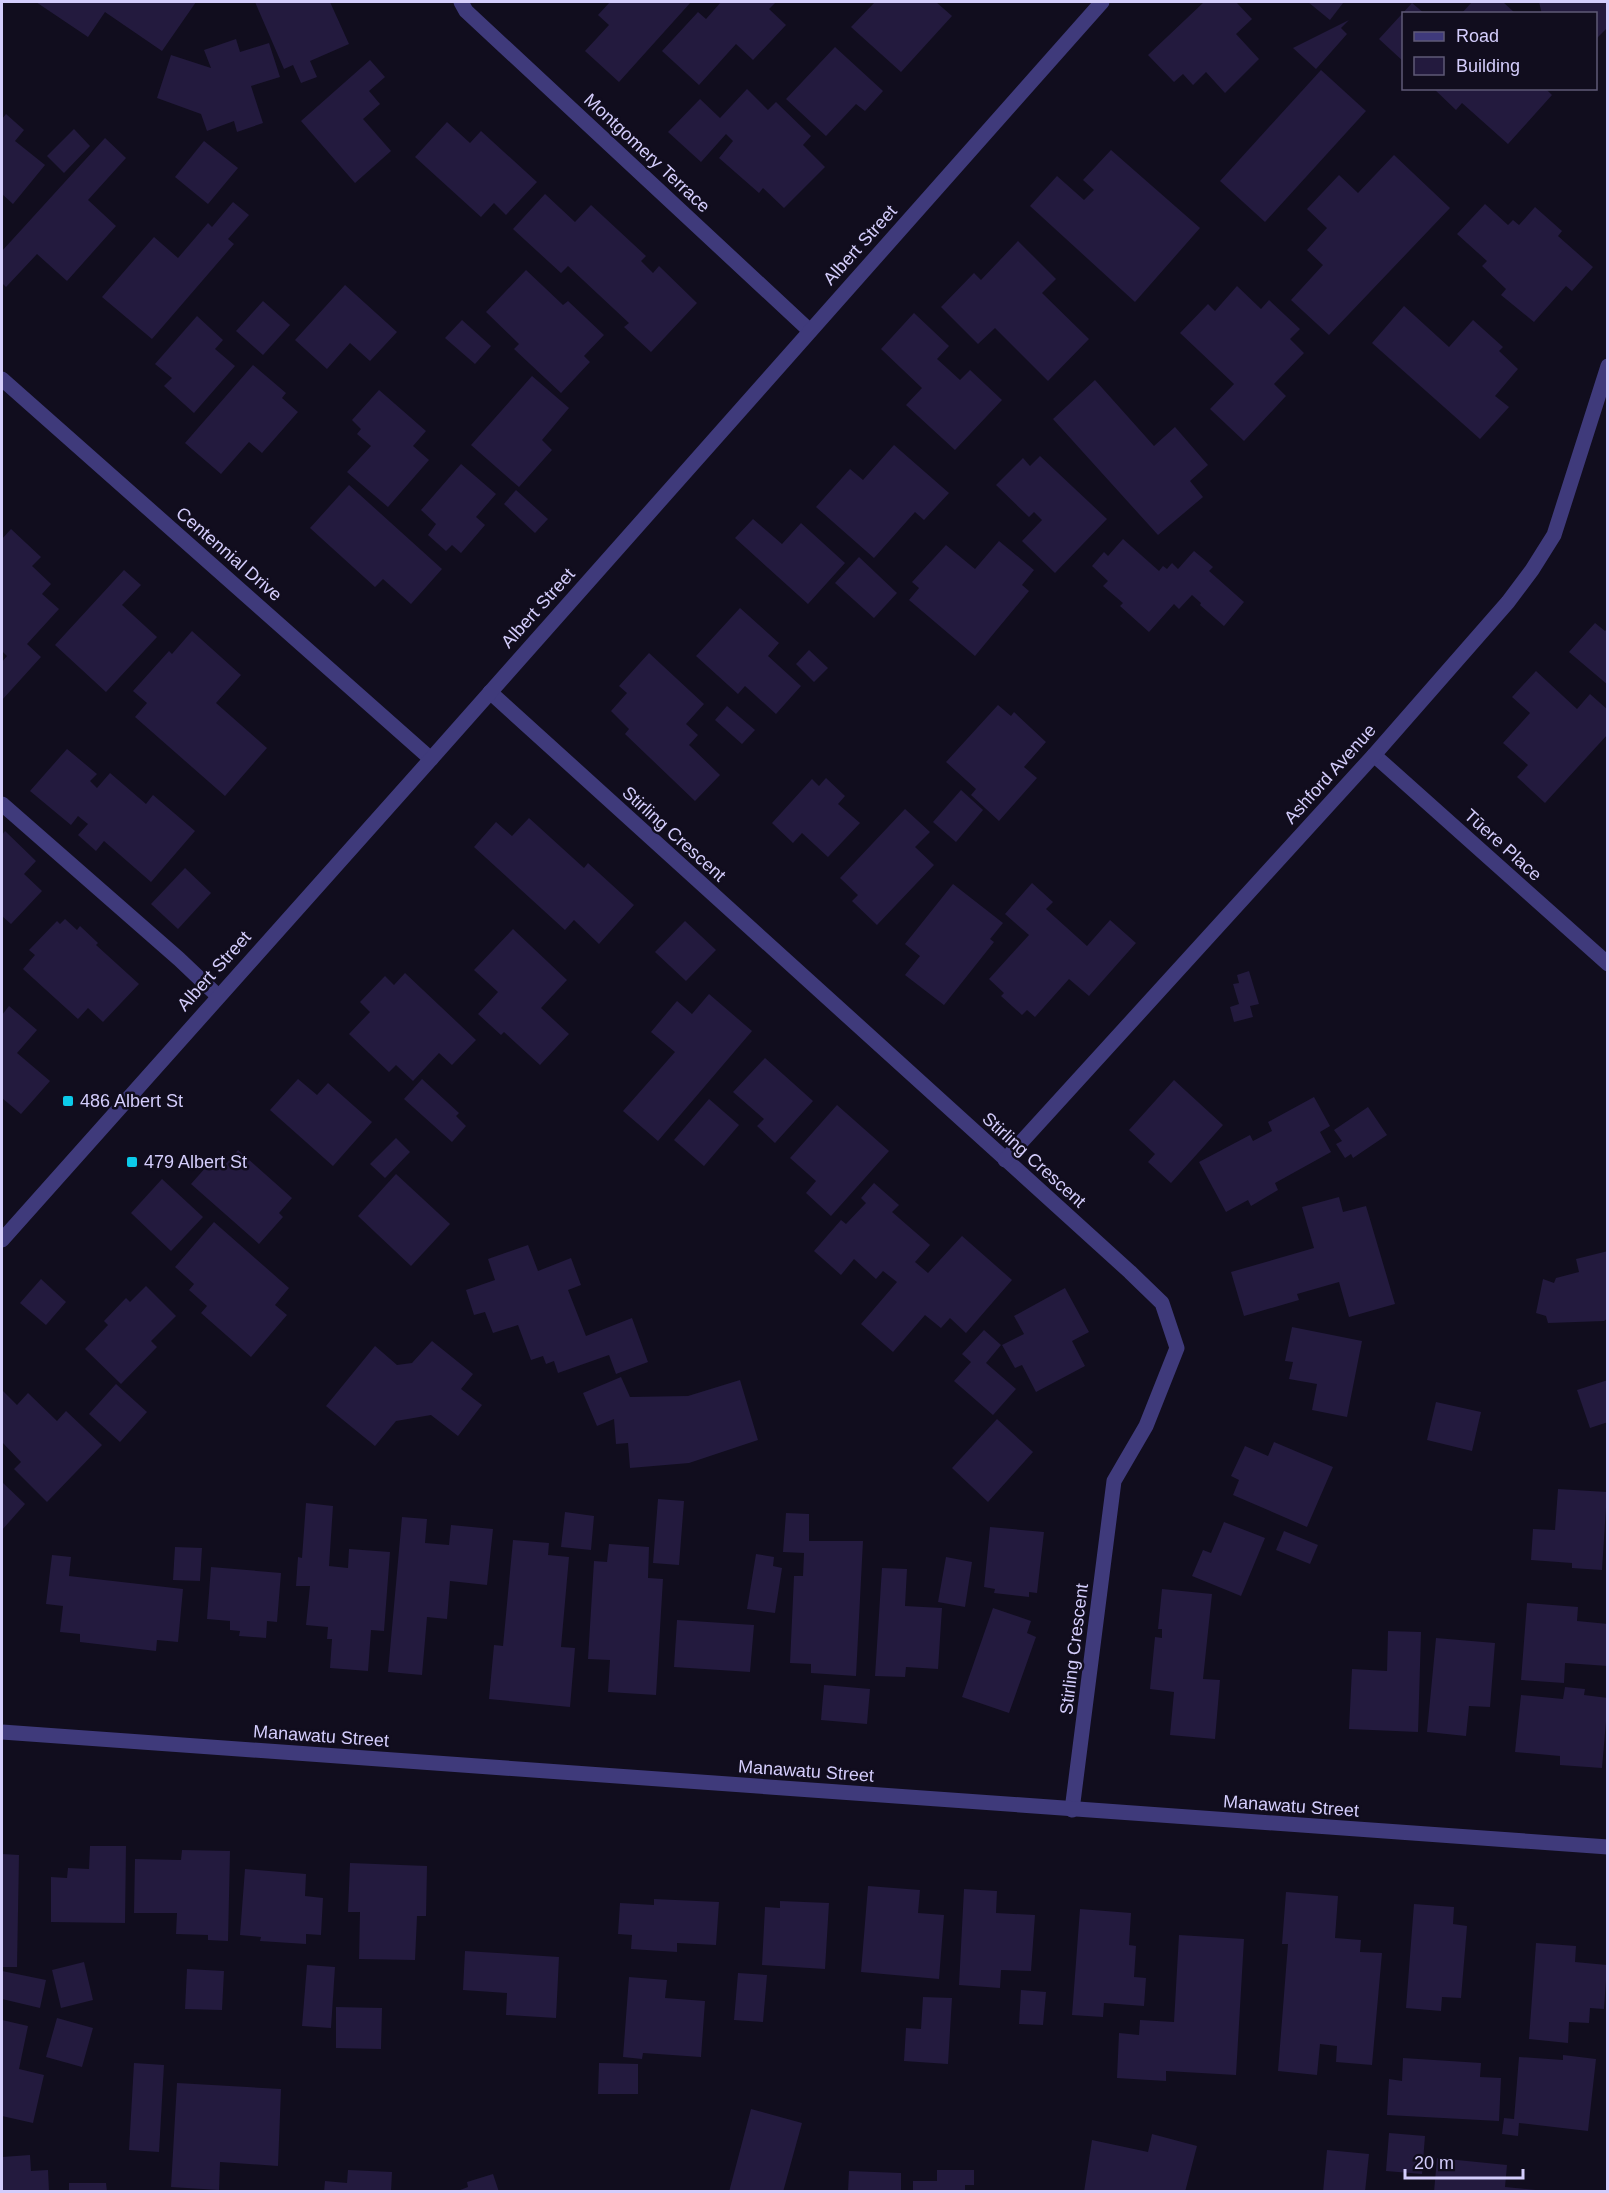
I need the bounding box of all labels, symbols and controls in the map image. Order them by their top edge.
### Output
legend [1402,12,1597,90]
text: Road [1456,26,1499,46]
text: Building [1456,56,1520,76]
street label: Montgomery Terrace [580,90,714,216]
street label: Albert Street [819,201,901,289]
street label: Centennial Drive [172,503,286,605]
street label: Albert Street [497,564,579,652]
street label: Ashford Avenue [1280,720,1380,828]
street label: Stirling Crescent [618,782,730,886]
street label: Tūere Place [1460,805,1546,885]
street label: Albert Street [173,927,255,1015]
place label: 486 Albert St [80,1091,183,1111]
marker: 486 Albert St [61,1094,75,1108]
street label: Stirling Crescent [978,1108,1090,1212]
place label: 479 Albert St [144,1152,247,1172]
marker: 479 Albert St [125,1155,139,1169]
street label: Stirling Crescent [1056,1582,1092,1716]
street label: Manawatu Street [252,1721,390,1751]
street label: Manawatu Street [737,1756,875,1786]
street label: Manawatu Street [1222,1791,1360,1821]
scale bar [1405,2142,1524,2180]
text: 20 m [1414,2153,1454,2173]

